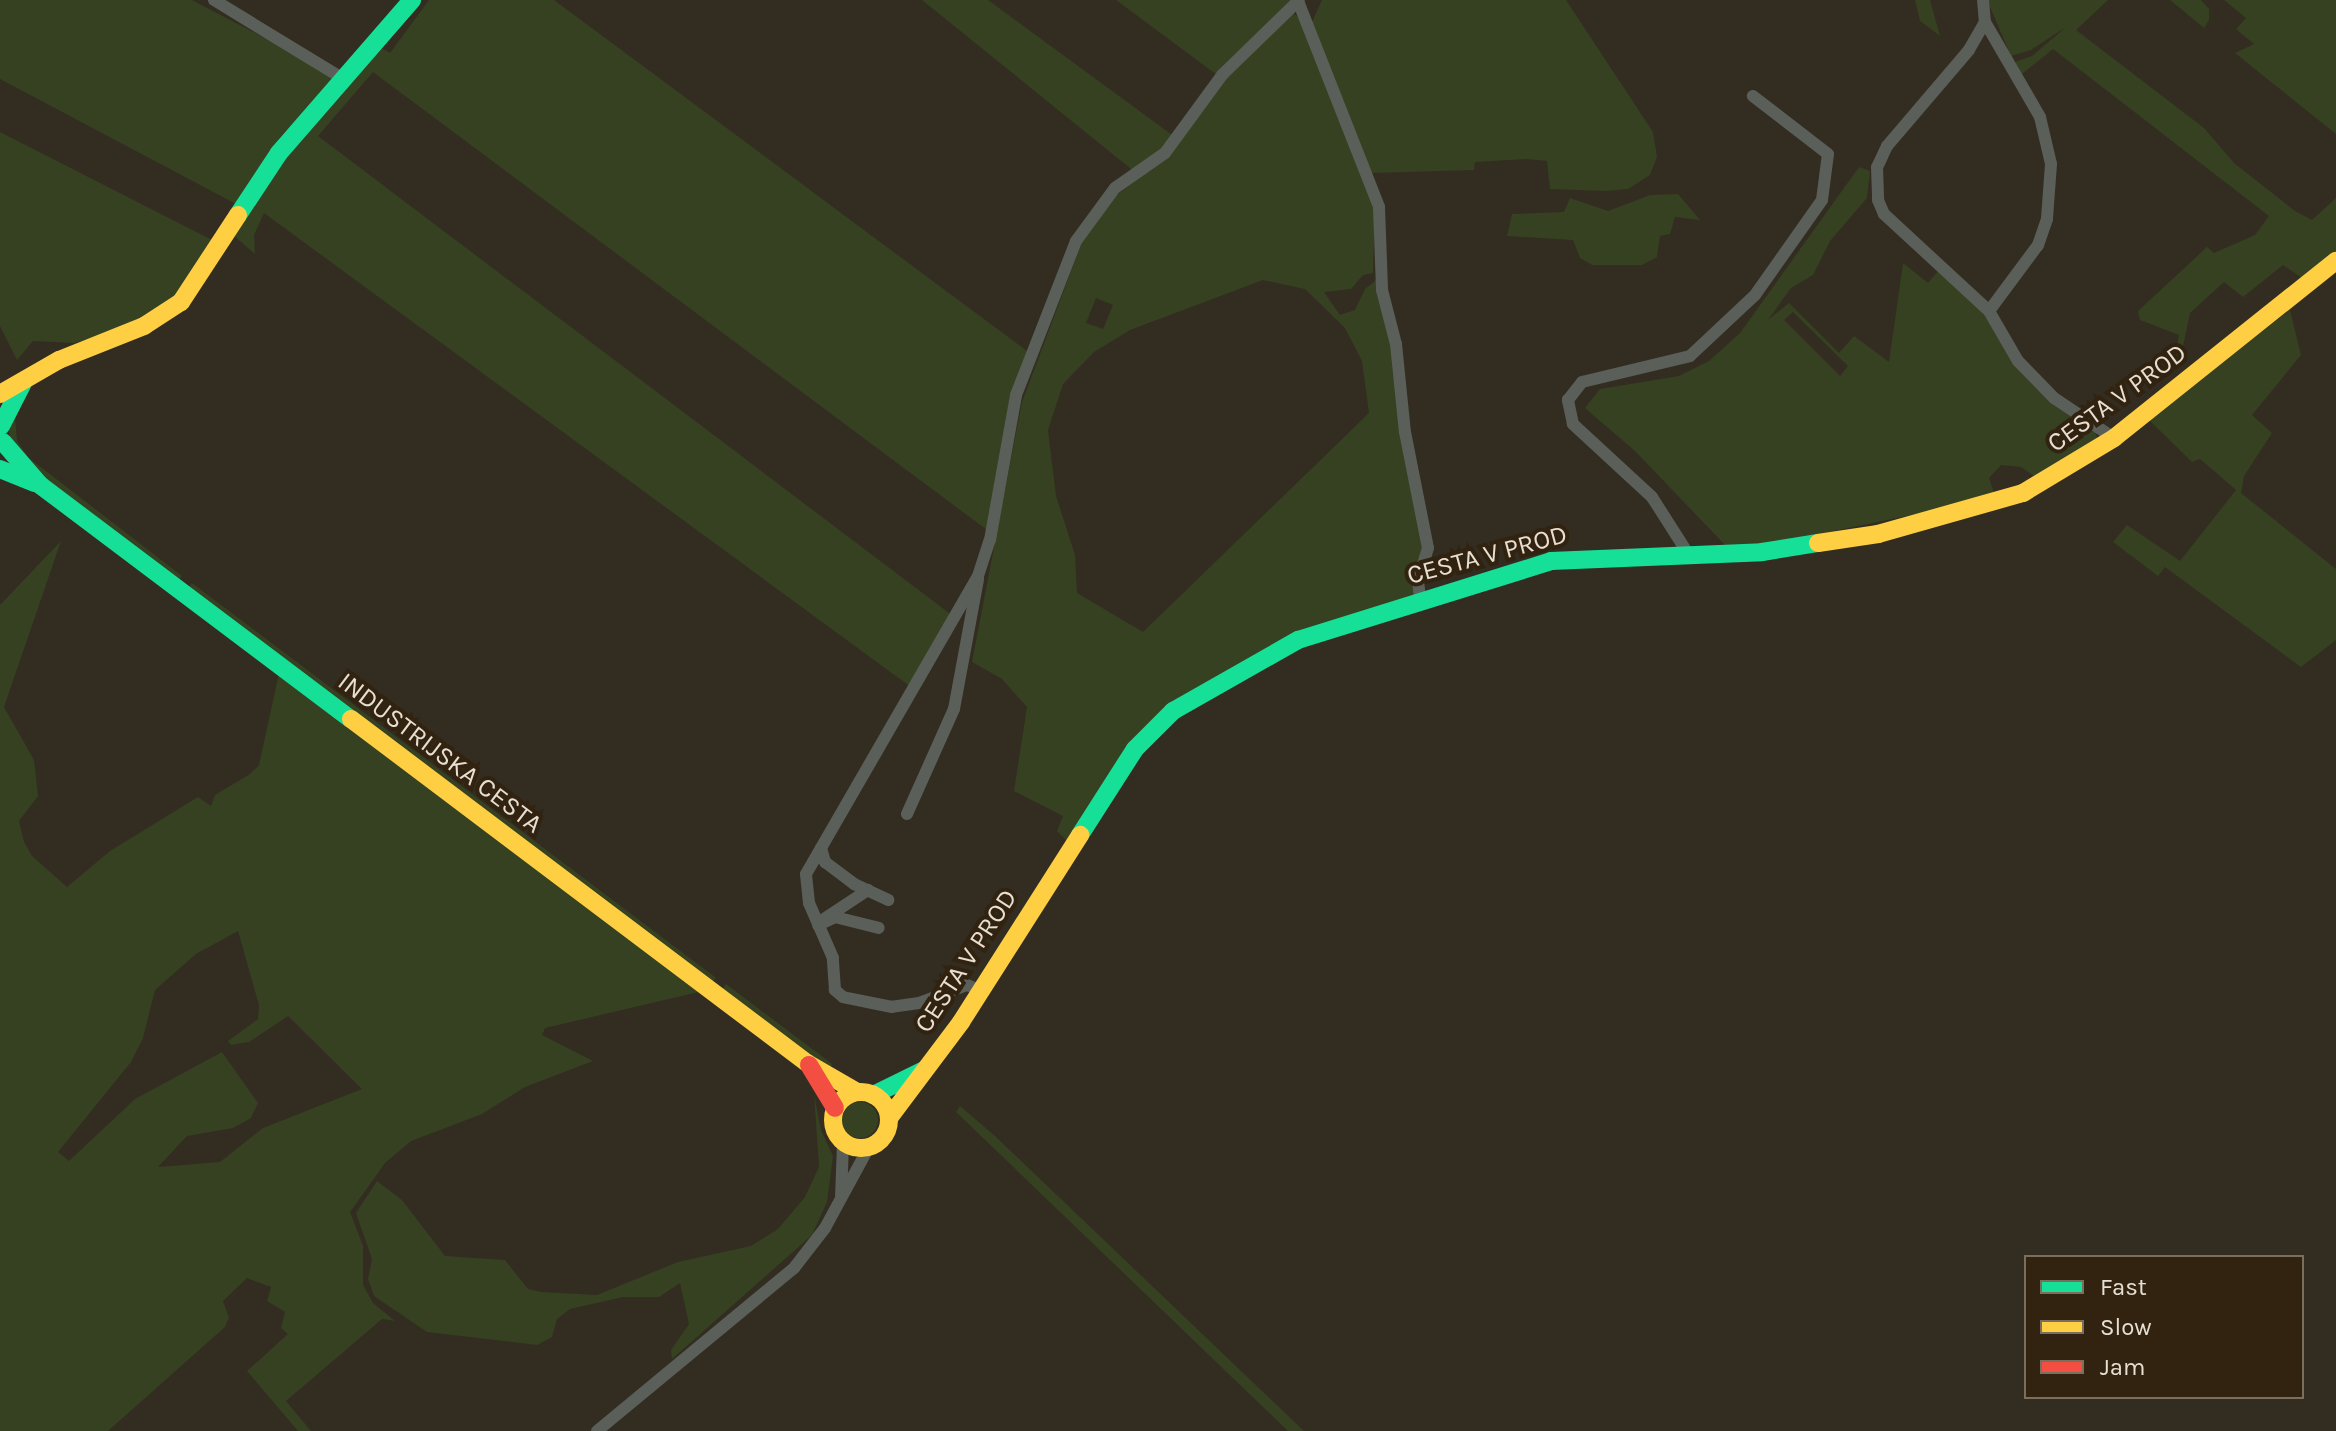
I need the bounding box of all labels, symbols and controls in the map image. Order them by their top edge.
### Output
street label: CESTA V PROD [2041,337,2193,459]
street label: CESTA V PROD [1404,519,1570,591]
street label: INDUSTRIJSKA CESTA [332,666,548,840]
street label: CESTA V PROD [908,884,1024,1038]
legend [2024,1255,2304,1399]
text: Fast [2100,1273,2147,1301]
text: Slow [2100,1313,2152,1341]
text: Jam [2100,1353,2145,1381]

